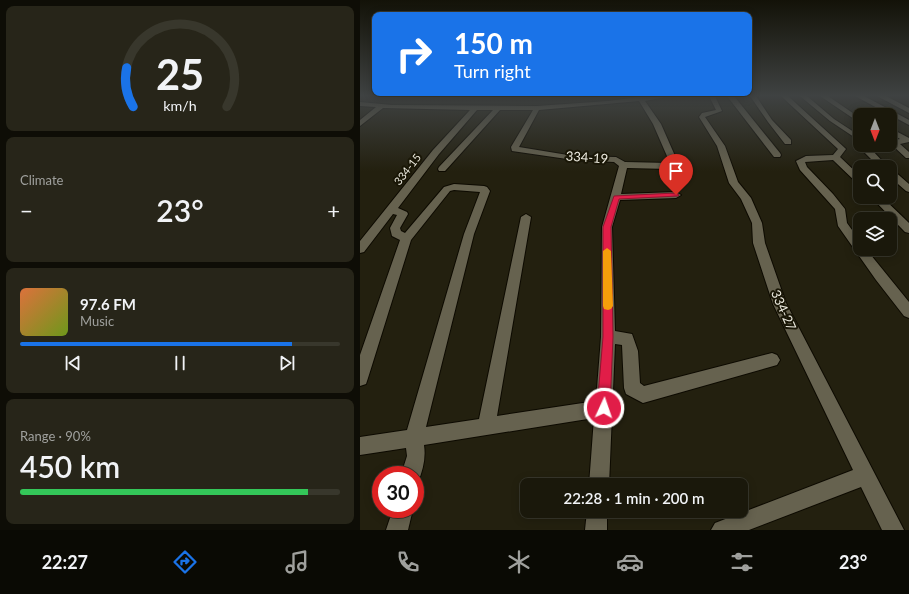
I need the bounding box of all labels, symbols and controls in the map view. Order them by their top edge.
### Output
text: 150 m [454,26,533,60]
icon: right [388,28,440,80]
text: 25 [156,48,204,98]
text: Turn right [454,60,531,82]
text: km/h [163,96,197,113]
north arrow [853,108,897,152]
map controls [853,108,897,256]
street label: 334-19 [565,148,609,166]
street label: 334-15 [391,151,423,187]
pin [659,154,693,195]
icon: arrive [665,160,687,182]
button: search [853,160,897,204]
text: Climate [20,172,63,188]
text: 23° [156,192,204,228]
text: − [20,197,33,224]
text: + [327,197,340,224]
button: layers [853,212,897,256]
street label: 334-27 [768,287,800,333]
text: 97.6 FM [80,295,136,313]
text: Music [80,313,114,329]
icon: previous [62,352,84,374]
icon: pause [169,352,191,374]
icon: next [276,352,298,374]
position arrow [583,387,625,429]
text: Range · 90% [20,428,91,444]
text: 450 km [20,448,120,484]
speed limit sign: 30 [372,466,424,518]
text: 22:28 · 1 min · 200 m [564,489,704,507]
icon: directions [171,548,199,576]
icon: music [283,548,311,576]
icon: phone [394,548,422,576]
icon: climate [505,548,533,576]
icon: car [616,548,644,576]
icon: filters [728,548,756,576]
text: 22:27 [42,551,88,573]
text: 23° [839,551,867,573]

